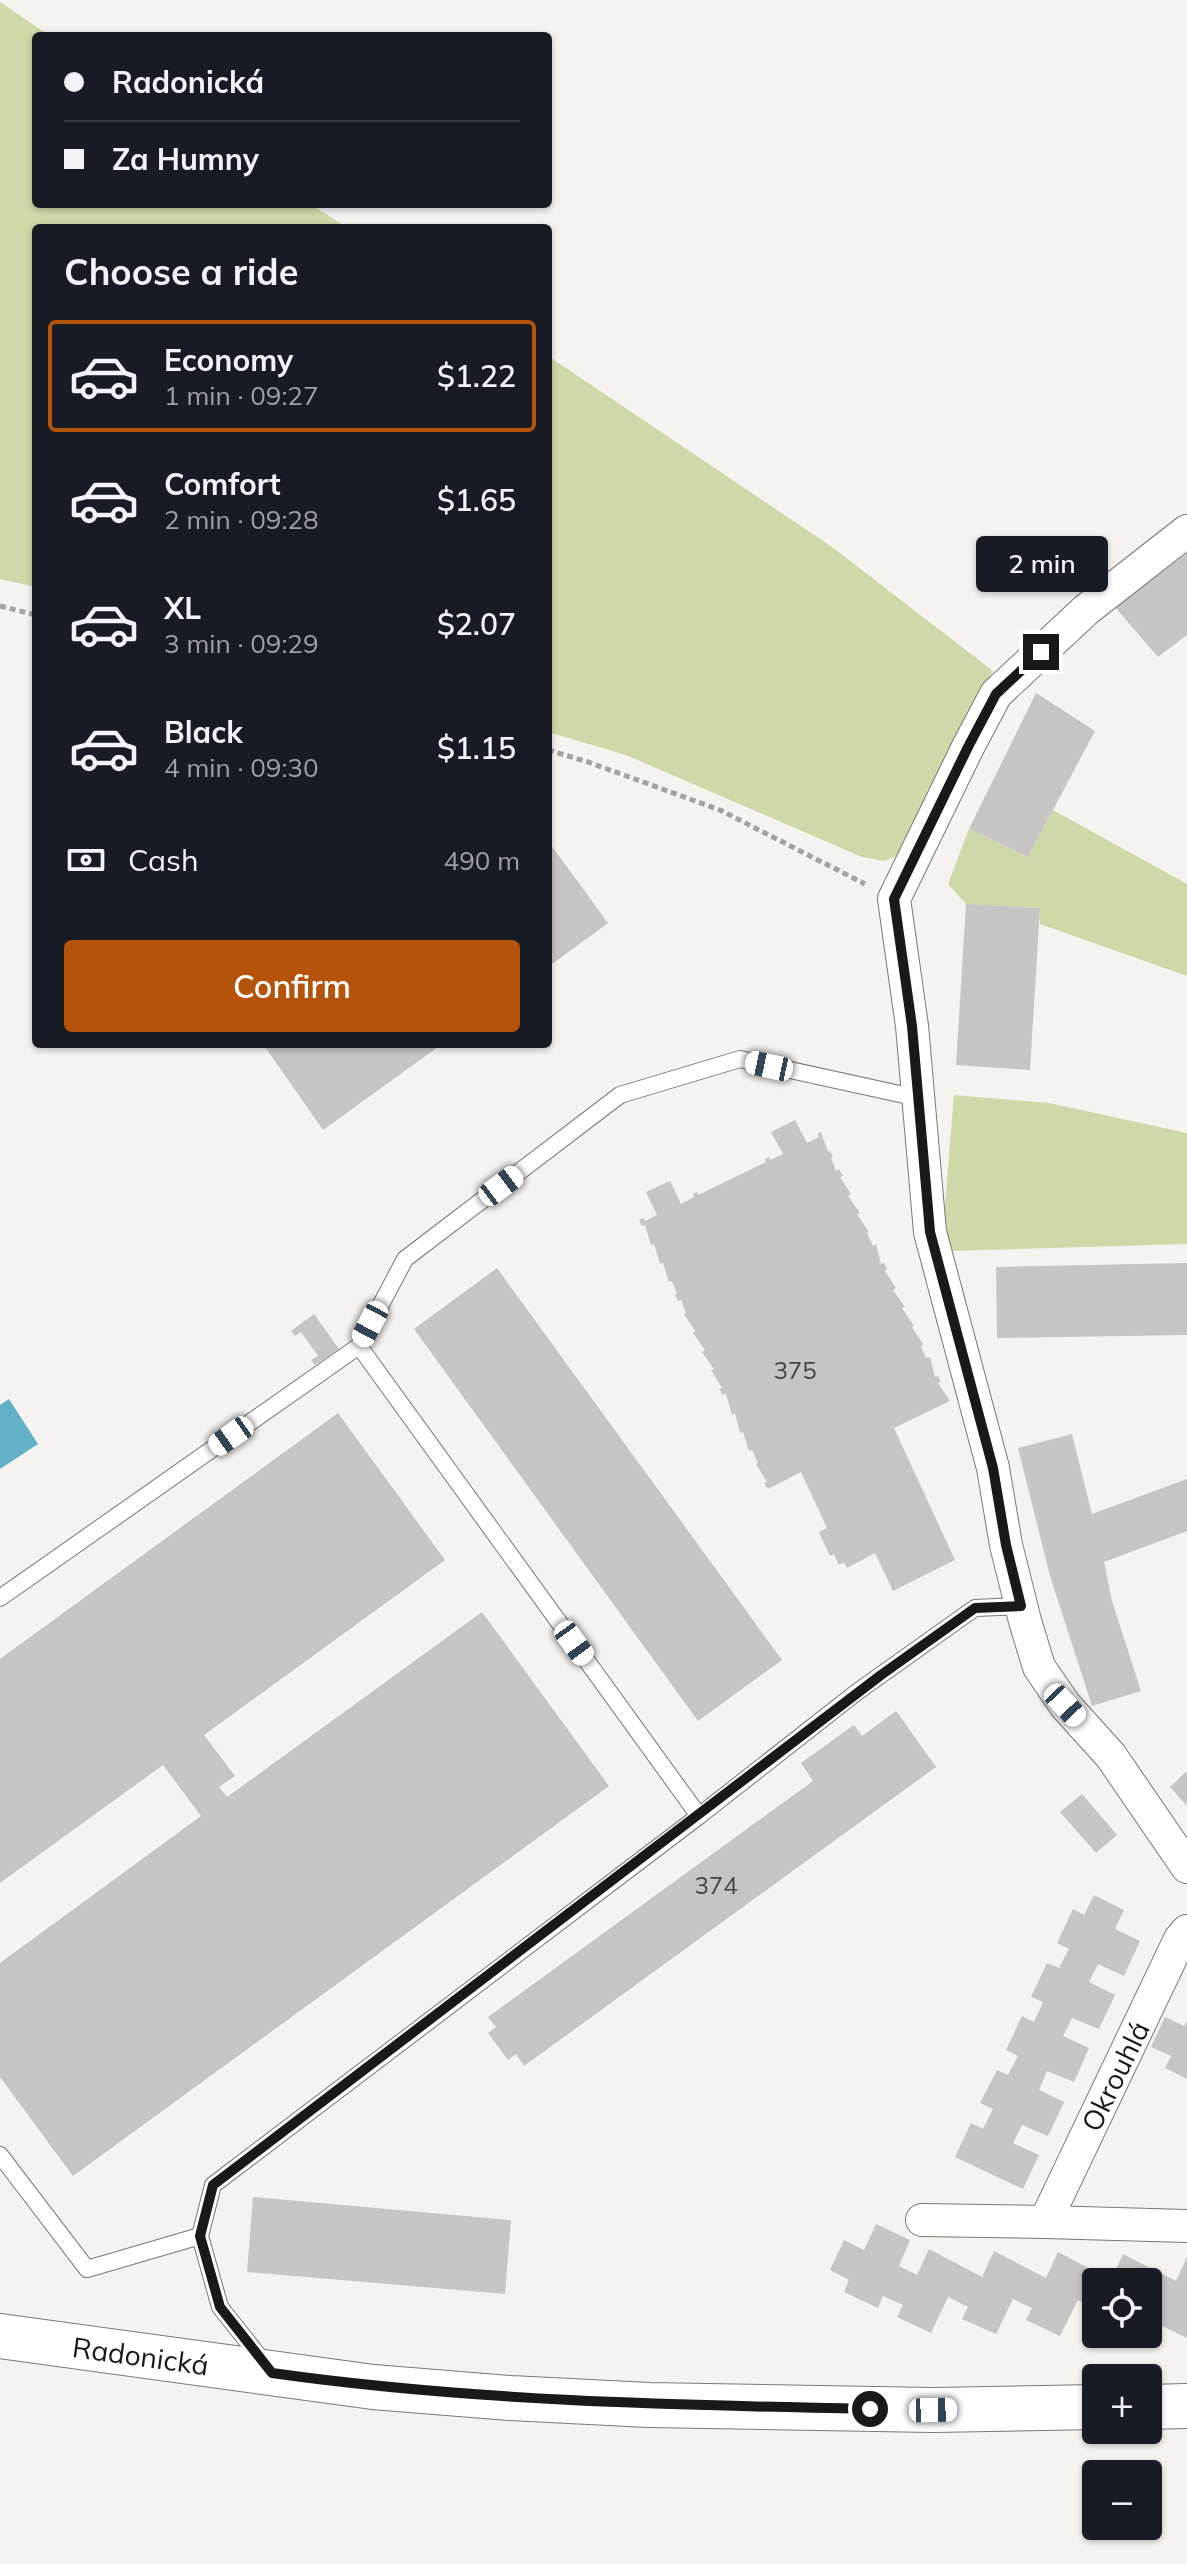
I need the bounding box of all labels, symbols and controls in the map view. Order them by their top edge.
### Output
text: Radonická [112,63,264,101]
text: Za Humny [112,140,259,178]
text: Choose a ride [64,249,298,294]
icon: car [68,340,140,412]
text: Economy [164,341,293,379]
text: $1.22 [437,357,516,395]
text: 1 min · 09:27 [164,379,319,412]
icon: car [68,464,140,536]
text: Comfort [164,465,281,503]
text: $1.65 [437,481,516,519]
text: 2 min · 09:28 [164,503,319,536]
callout: 2 min [975,536,1107,592]
text: 2 min [1008,547,1076,580]
icon: car [68,588,140,660]
text: XL [164,589,201,627]
text: $2.07 [437,605,516,643]
text: 3 min · 09:29 [164,627,319,660]
route end [1023,634,1059,670]
icon: car [68,712,140,784]
text: Black [164,713,243,751]
text: $1.15 [437,729,516,767]
text: 4 min · 09:30 [164,751,319,784]
icon: cash [64,838,108,882]
text: Cash [128,841,199,879]
text: 490 m [444,844,520,877]
button: Confirm [64,940,520,1032]
car [743,1049,795,1083]
car [475,1162,527,1210]
car [348,1297,392,1351]
house number: 375 [773,1355,817,1385]
car [204,1412,258,1460]
car [550,1617,598,1669]
car [1040,1679,1090,1731]
house number: 374 [694,1870,738,1900]
street label: Okrouhlá [1073,2015,1157,2137]
map controls [1082,2268,1162,2540]
button: locate [1082,2268,1162,2348]
street label: Radonická [70,2329,211,2382]
button: + [1082,2364,1162,2444]
route start [852,2391,888,2427]
car [909,2398,957,2422]
button: − [1082,2460,1162,2540]

